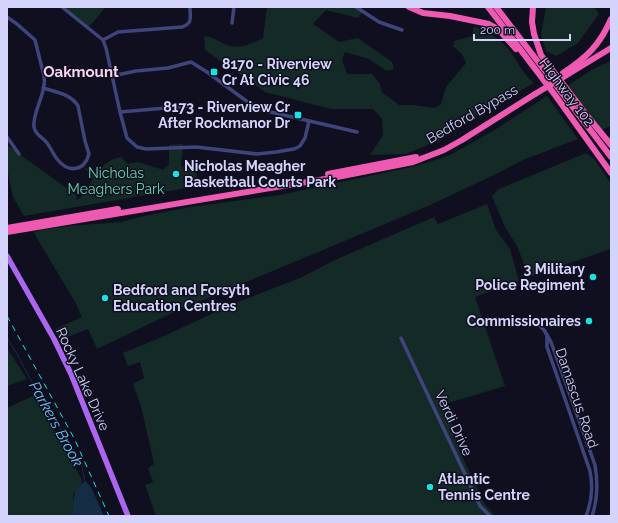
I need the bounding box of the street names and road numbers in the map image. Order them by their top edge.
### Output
street label: Highway 102 [536,55,598,129]
street label: Bedford Bypass [424,81,521,147]
street label: Rocky Lake Drive [53,325,113,433]
street label: Damascus Road [552,346,602,450]
street label: Verdi Drive [432,388,476,458]

